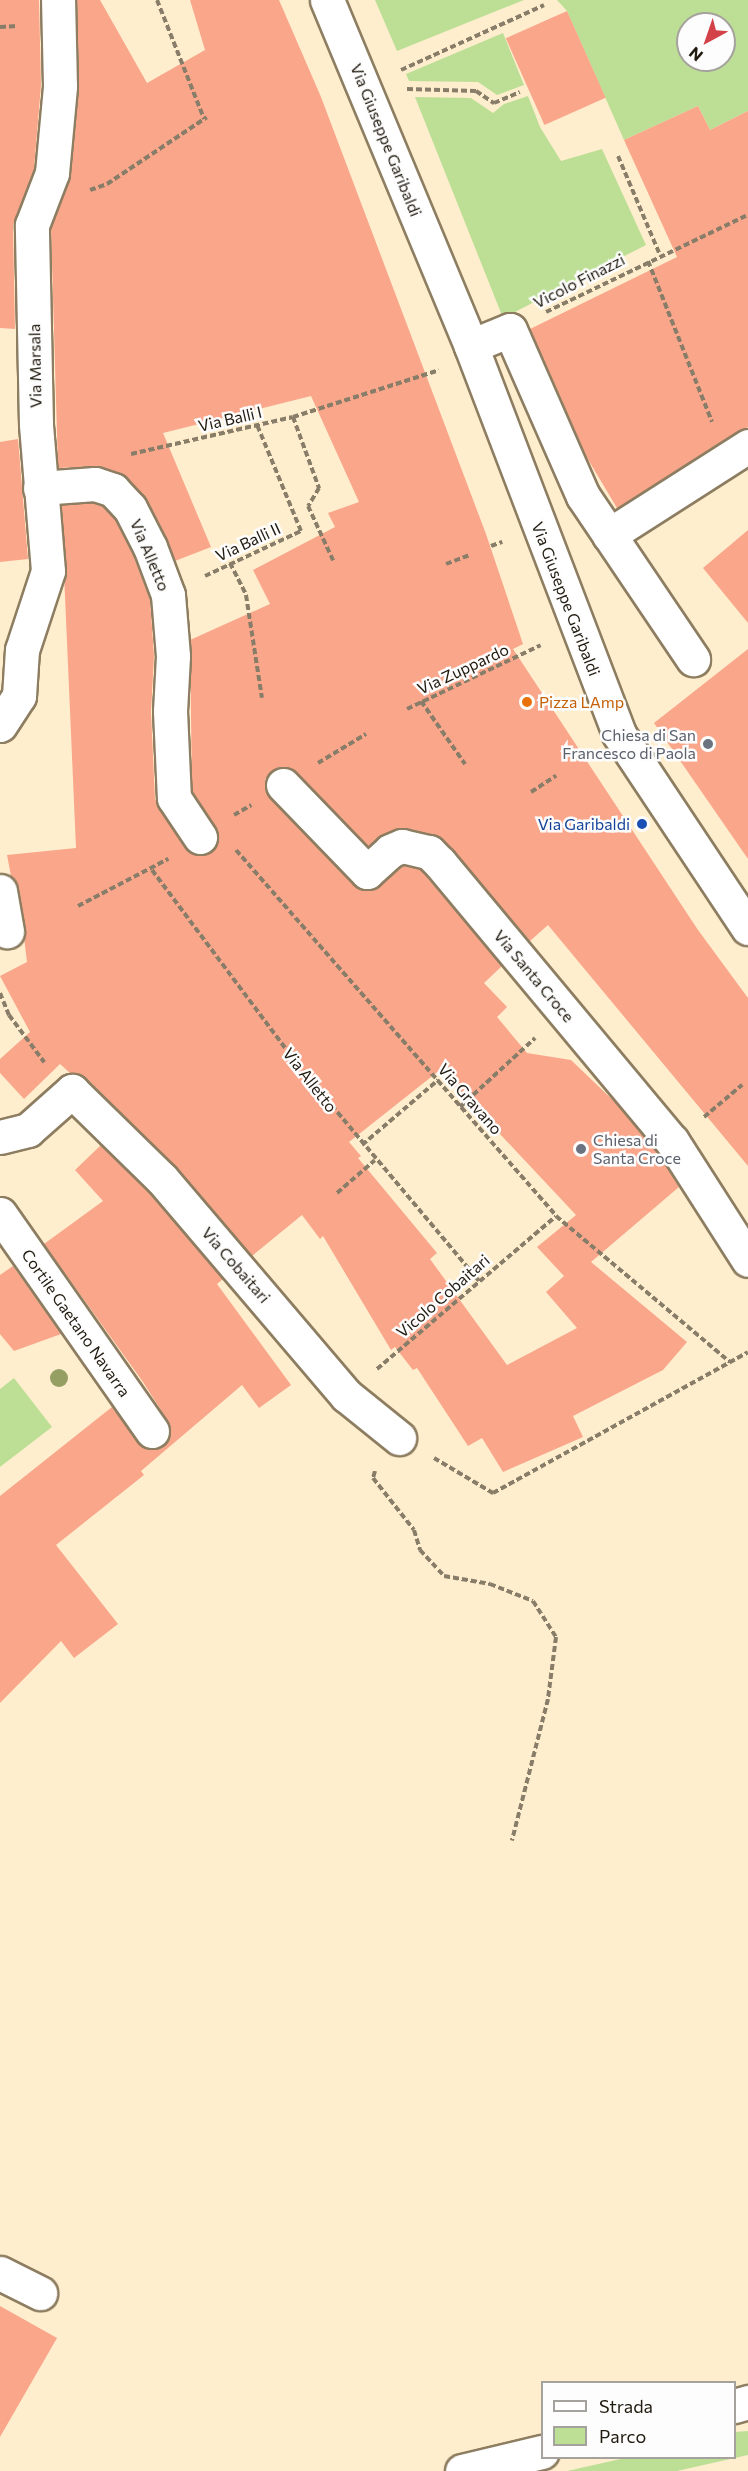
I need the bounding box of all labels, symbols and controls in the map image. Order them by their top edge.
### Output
north arrow [676,12,736,72]
text: N [685,44,706,66]
street label: Via Giuseppe Garibaldi [347,61,425,219]
street label: Vicolo Finazzi [530,250,628,312]
street label: Via Marsala [25,324,45,408]
street label: Via Balli I [196,402,264,436]
street label: Via Alletto [126,516,174,594]
street label: Via Balli II [212,519,284,565]
street label: Via Giuseppe Garibaldi [528,519,604,679]
street label: Via Zuppardo [414,640,512,698]
place label: Pizza LAmp [539,692,624,712]
marker: Pizza LAmp [520,695,534,709]
place label: Chiesa di San Francesco di Paola [562,725,696,763]
marker: Chiesa di San Francesco di Paola [701,737,715,751]
place label: Via Garibaldi [538,814,630,834]
marker: Via Garibaldi [635,817,649,831]
street label: Via Santa Croce [490,926,578,1026]
street label: Via Alletto [279,1044,341,1116]
street label: Via Gravano [434,1060,506,1138]
place label: Chiesa di Santa Croce [593,1130,681,1168]
marker: Chiesa di Santa Croce [574,1142,588,1156]
street label: Via Cobaitari [198,1223,274,1307]
street label: Cortile Gaetano Navarra [18,1245,134,1401]
street label: Vicolo Cobaitari [392,1250,494,1342]
legend [541,2381,736,2459]
text: Strada [599,2395,653,2417]
text: Parco [599,2425,646,2447]

